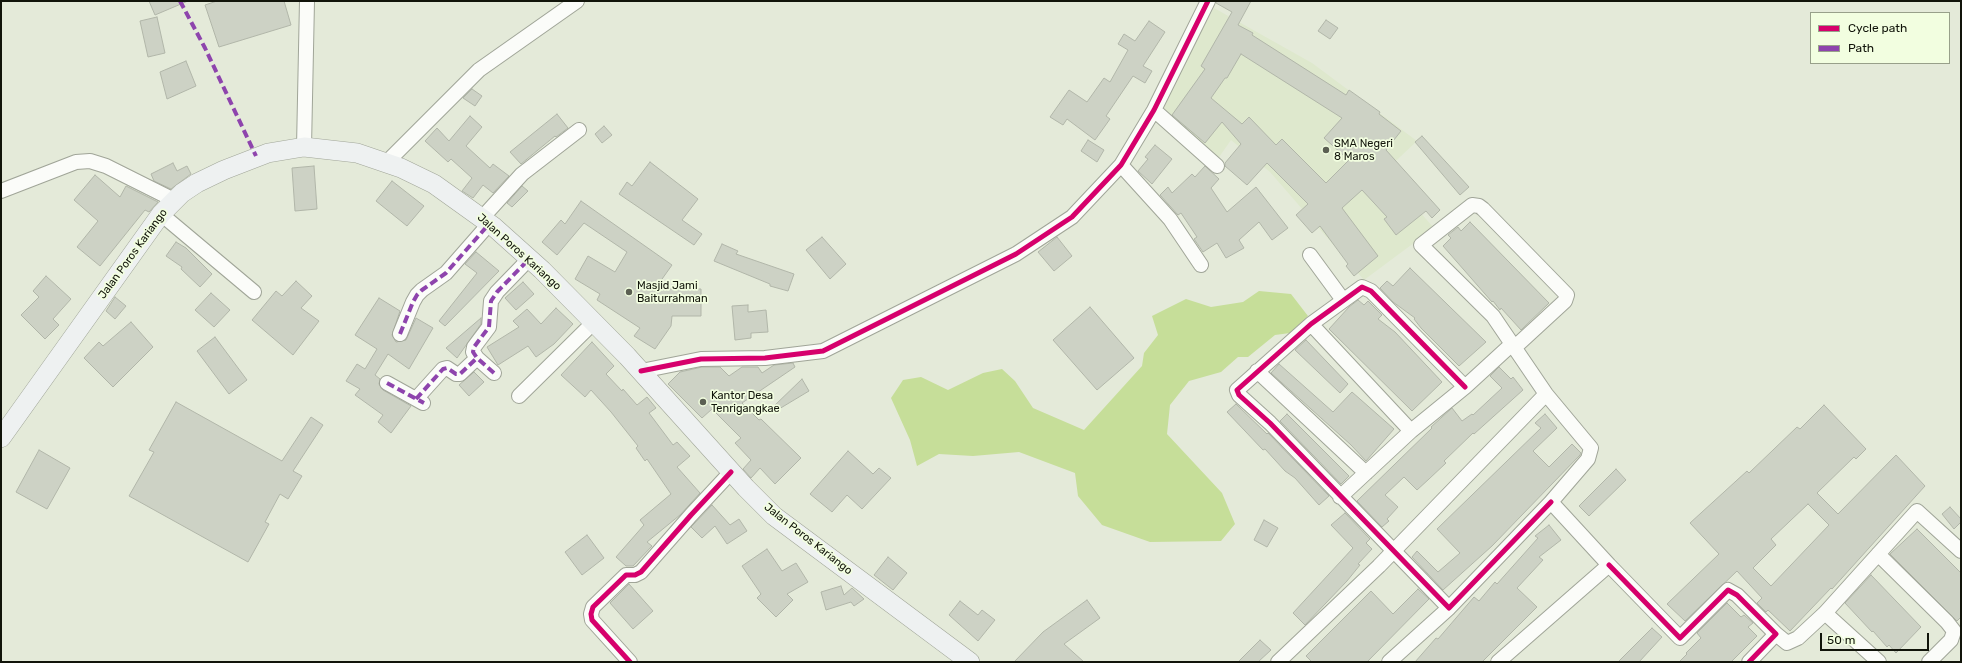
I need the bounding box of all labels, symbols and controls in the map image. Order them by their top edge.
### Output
legend [1810,12,1950,64]
text: Cycle path [1848,21,1907,35]
text: Path [1848,41,1874,55]
place label: SMA Negeri 8 Maros [1334,137,1393,163]
marker: SMA Negeri 8 Maros [1321,145,1331,155]
street label: Jalan Poros Kariango [96,206,170,302]
street label: Jalan Poros Kariango [474,211,564,293]
place label: Masjid Jami Baiturrahman [637,279,708,305]
marker: Masjid Jami Baiturrahman [624,287,634,297]
place label: Kantor Desa Tenrigangkae [711,389,780,415]
marker: Kantor Desa Tenrigangkae [698,397,708,407]
street label: Jalan Poros Kariango [761,501,855,577]
scale bar [1822,625,1931,651]
text: 50 m [1827,633,1855,647]

